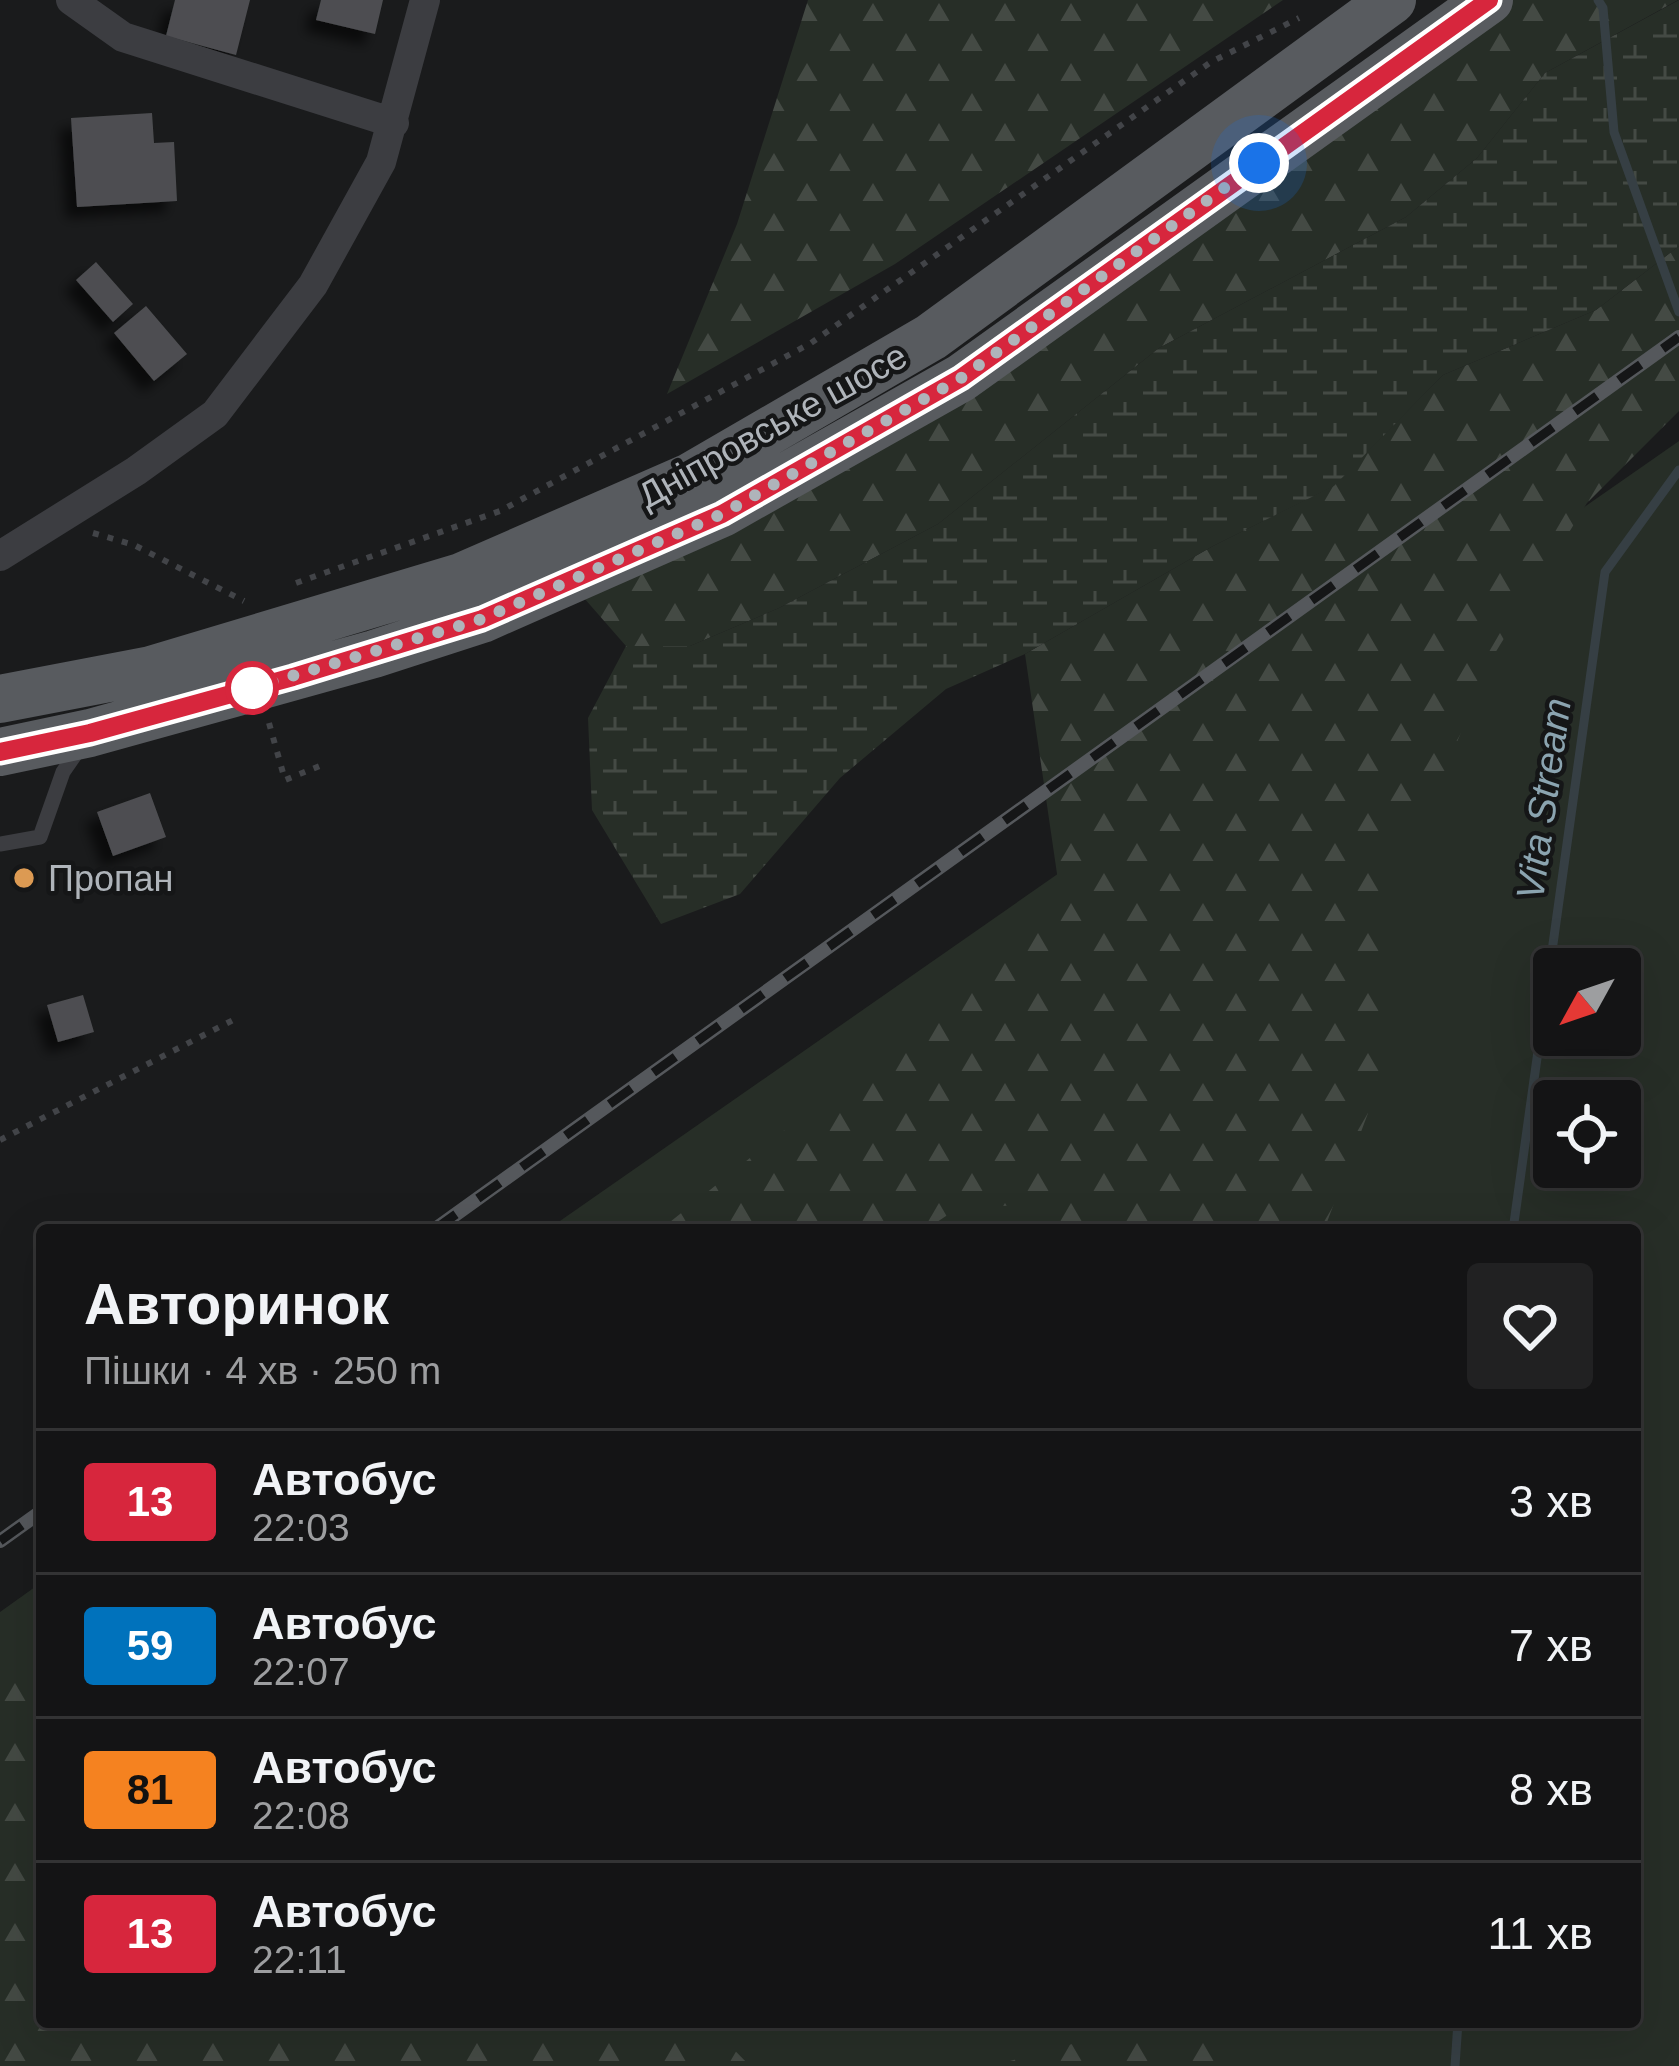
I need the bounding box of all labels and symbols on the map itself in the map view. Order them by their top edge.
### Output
your location [1229,133,1289,193]
street label: Дніпровське шосе [631,335,914,516]
unlabelled marker [227,663,277,713]
water label: Vita Stream [1508,696,1579,903]
place label: Пропан [48,858,173,899]
marker: Пропан [11,865,37,891]
north arrow [1533,948,1641,1056]

